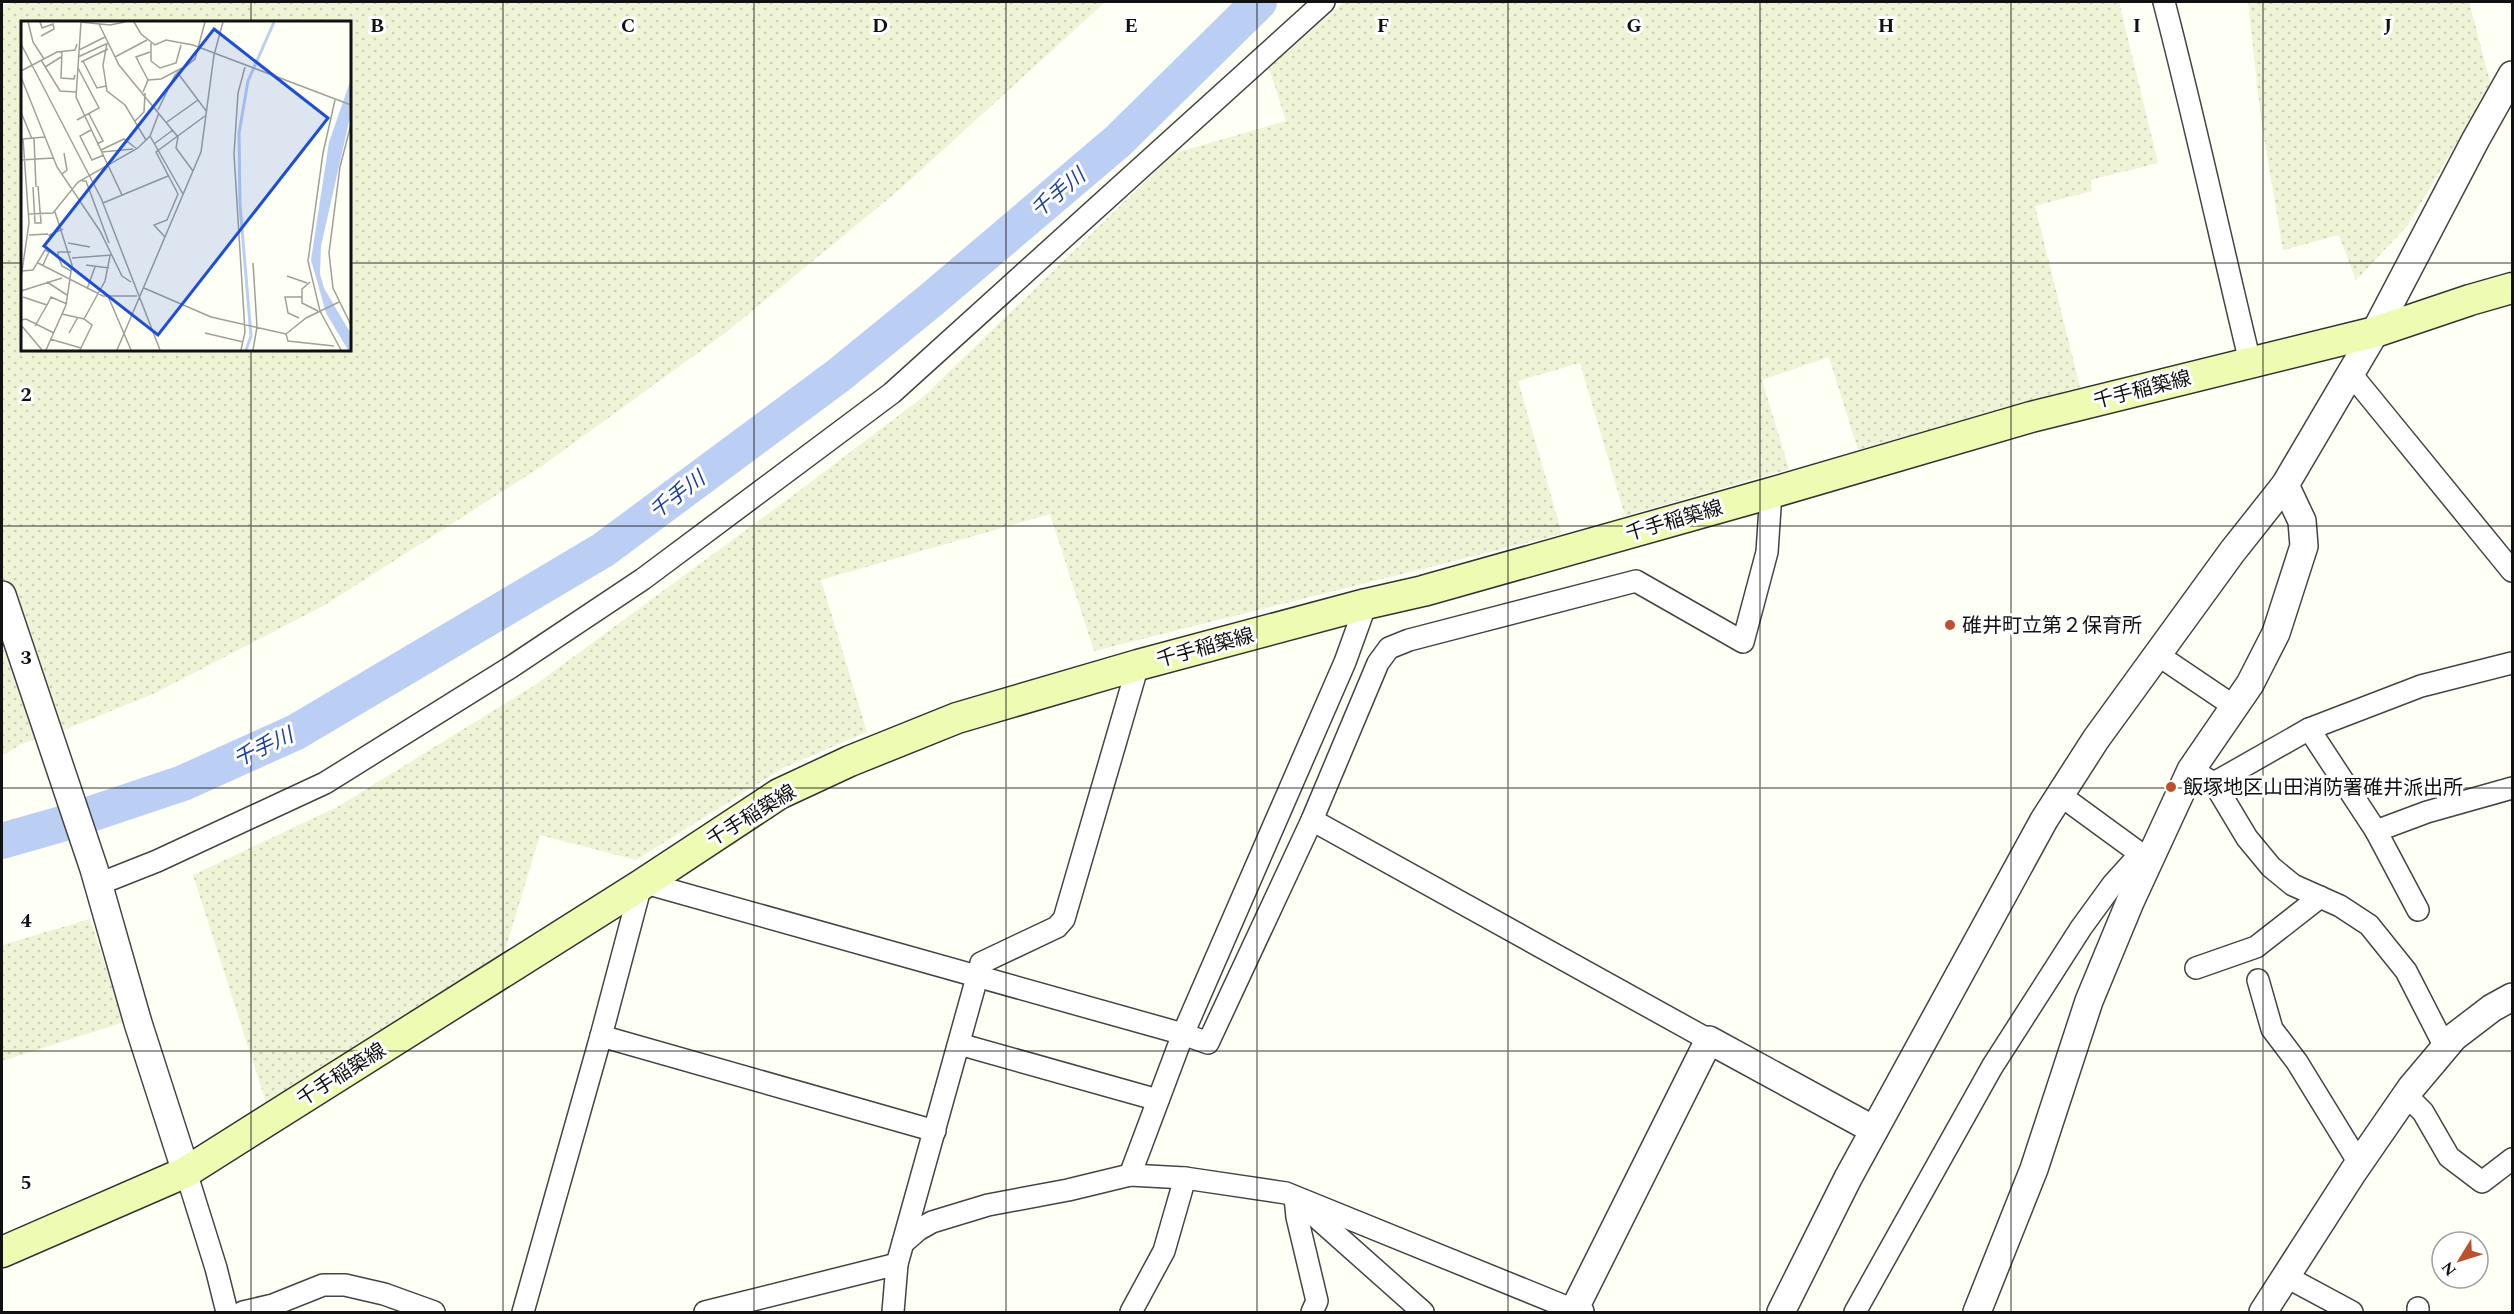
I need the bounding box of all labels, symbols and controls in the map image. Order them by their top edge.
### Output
text: B [370,11,384,41]
text: C [621,11,635,41]
text: D [872,11,888,41]
text: E [1124,11,1138,41]
text: F [1377,11,1389,41]
text: G [1626,11,1642,41]
text: H [1878,11,1894,41]
text: I [2133,11,2141,41]
text: J [2384,11,2392,41]
inset map [21,21,351,351]
water label: 千手川 [1024,160,1095,226]
street label: 千手稲築線 [2090,363,2194,417]
text: 2 [20,380,32,410]
water label: 千手川 [643,463,714,528]
street label: 千手稲築線 [1622,493,1726,549]
place label: 碓井町立第２保育所 [1962,611,2142,641]
marker: 碓井町立第２保育所 [1943,618,1957,632]
street label: 千手稲築線 [1153,621,1257,675]
text: 3 [20,643,32,673]
water label: 千手川 [228,719,301,776]
place label: 飯塚地区山田消防署碓井派出所 [2183,773,2463,803]
street label: 千手稲築線 [701,777,802,854]
marker: 飯塚地区山田消防署碓井派出所 [2164,780,2178,794]
text: 4 [20,906,32,936]
street label: 千手稲築線 [291,1036,392,1114]
text: 5 [20,1168,32,1198]
north arrow [2430,1230,2490,1290]
text: N [2435,1256,2462,1281]

